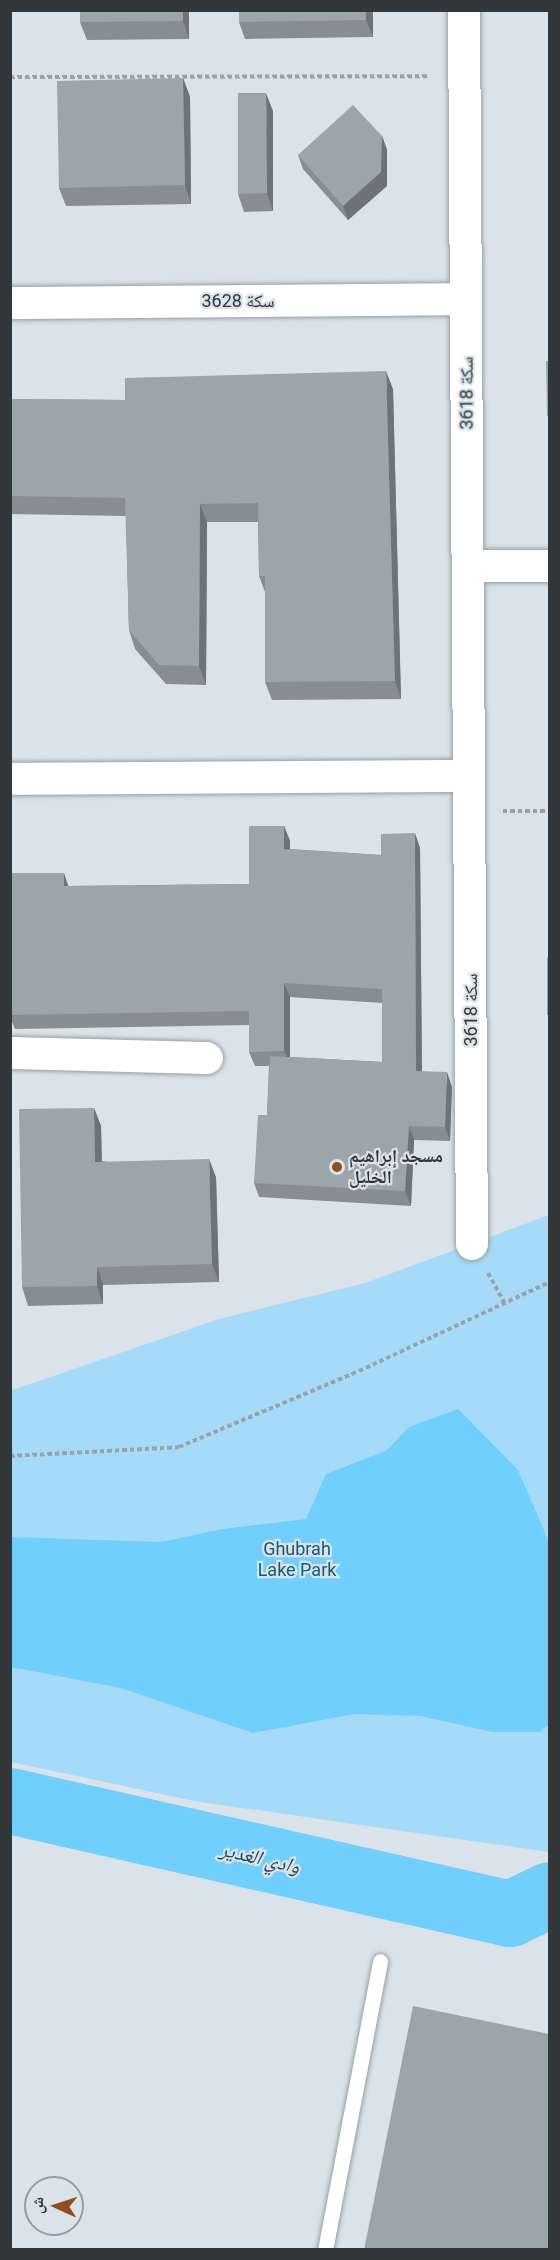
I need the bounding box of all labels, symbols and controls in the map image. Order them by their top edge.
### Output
street label: سكة 3628 [201,290,275,312]
street label: سكة 3618 [456,356,478,430]
street label: سكة 3618 [460,973,482,1047]
place label: مسجد إبراهيم الخليل [349,1146,443,1188]
marker: مسجد إبراهيم الخليل [330,1160,344,1174]
park label: Ghubrah Lake Park [258,1539,336,1582]
water label: وادي الغدير [218,1837,302,1879]
north arrow [24,2176,84,2236]
text: ش [28,2196,47,2214]

